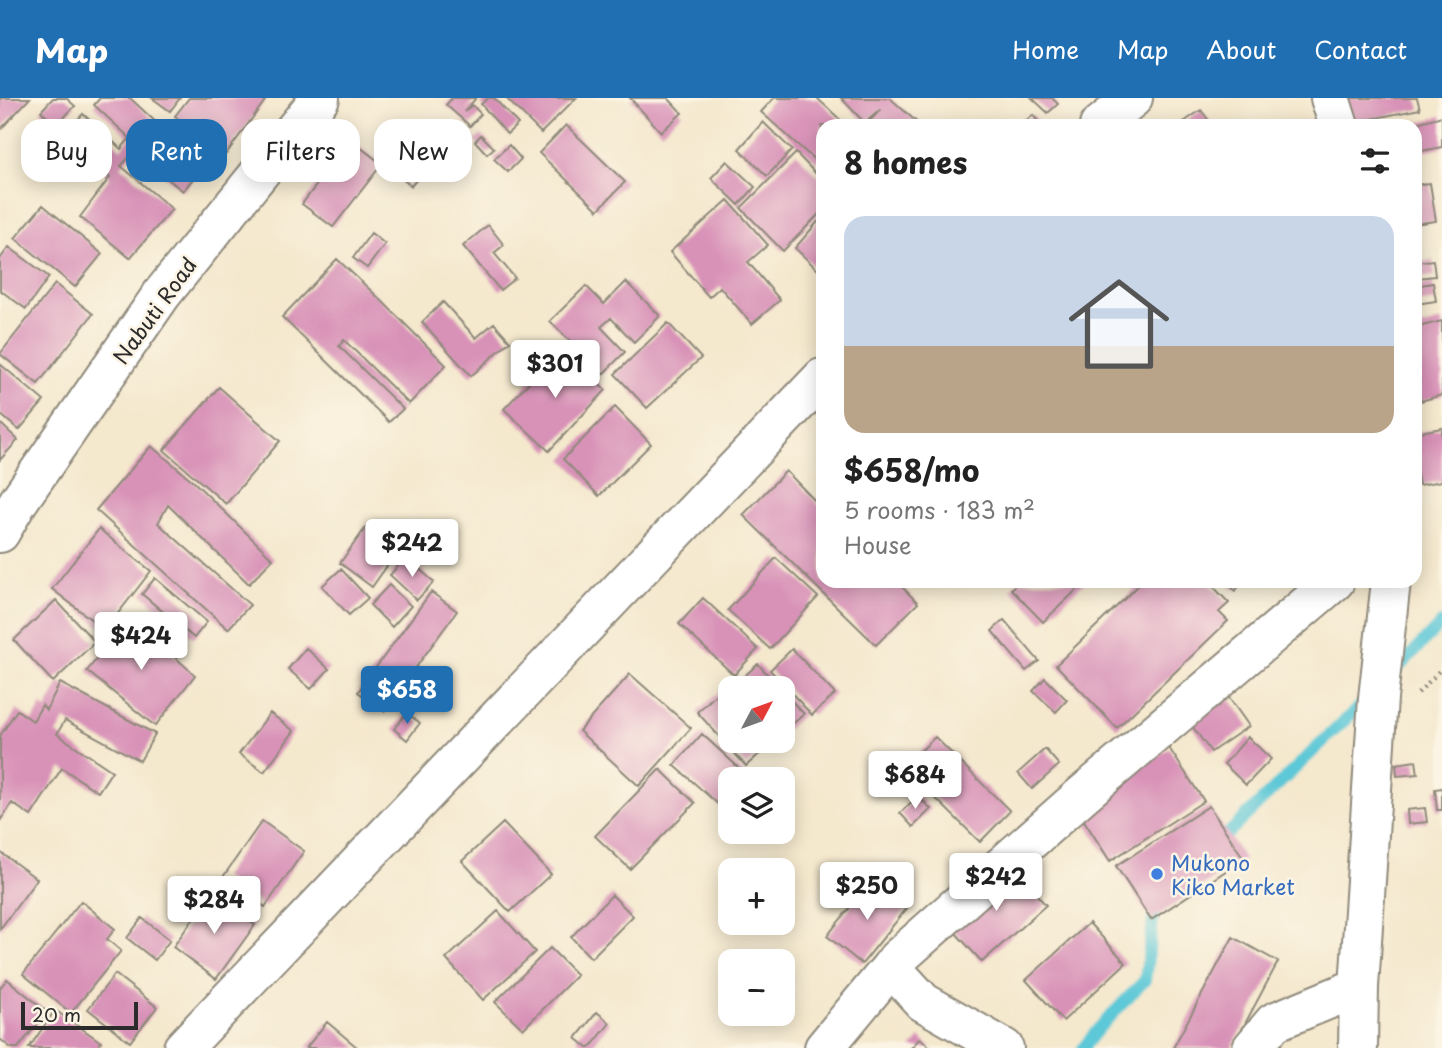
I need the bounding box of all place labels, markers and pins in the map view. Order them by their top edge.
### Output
pin: $301 [514,341,596,400]
pin: $242 [371,519,453,579]
pin: $424 [100,612,182,672]
pin: $658 [366,666,448,726]
pin: $684 [874,752,956,811]
place label: Mukono Kiko Market [1171,846,1295,902]
pin: $242 [955,854,1037,913]
pin: $250 [826,862,908,922]
marker: Mukono Kiko Market [1149,866,1165,882]
pin: $284 [173,876,255,936]

